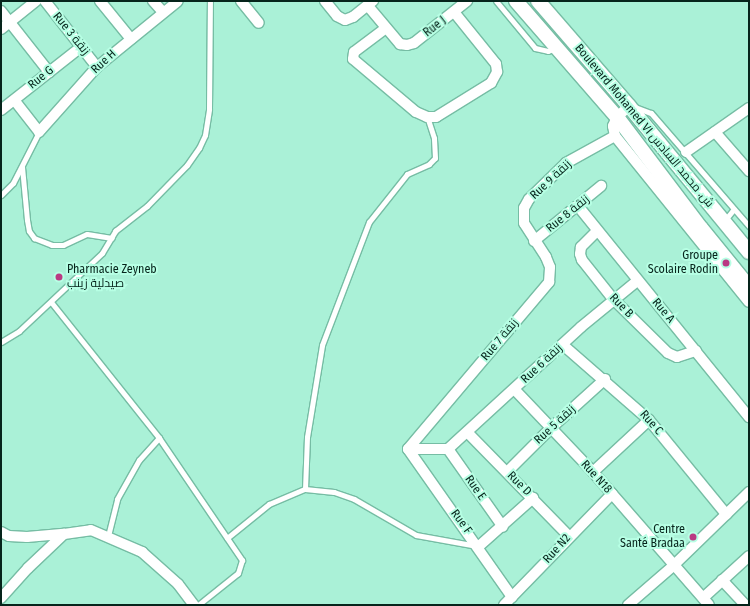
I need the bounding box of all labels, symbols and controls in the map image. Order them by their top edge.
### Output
street label: Rue 3 زنقة [49,10,93,58]
street label: Rue J [421,14,449,40]
street label: Boulevard Mohamed VI ش. محمد السادس [571,41,717,211]
street label: Rue H [89,47,119,77]
street label: Rue G [25,63,57,93]
street label: Rue 9 زنقة [527,157,575,203]
street label: Rue 8 زنقة [544,192,592,236]
place label: Groupe Scolaire Rodin [648,249,718,277]
marker: Groupe Scolaire Rodin [721,258,731,268]
place label: Pharmacie Zeyneb صيدلية زينب [67,263,157,291]
marker: Pharmacie Zeyneb صيدلية زينب [54,272,64,282]
street label: Rue B [606,291,636,321]
street label: Rue A [649,296,677,326]
street label: Rue 7 زنقة [478,316,522,364]
street label: Rue 6 زنقة [518,341,566,387]
street label: Rue 5 زنقة [531,402,579,448]
street label: Rue C [636,408,666,438]
street label: Rue N18 [577,457,615,497]
street label: Rue D [504,469,534,499]
street label: Rue E [461,473,489,503]
street label: Rue F [447,507,475,537]
place label: Centre Santé Bradaa [620,523,685,551]
street label: Rue N2 [540,531,574,567]
marker: Centre Santé Bradaa [688,532,698,542]

